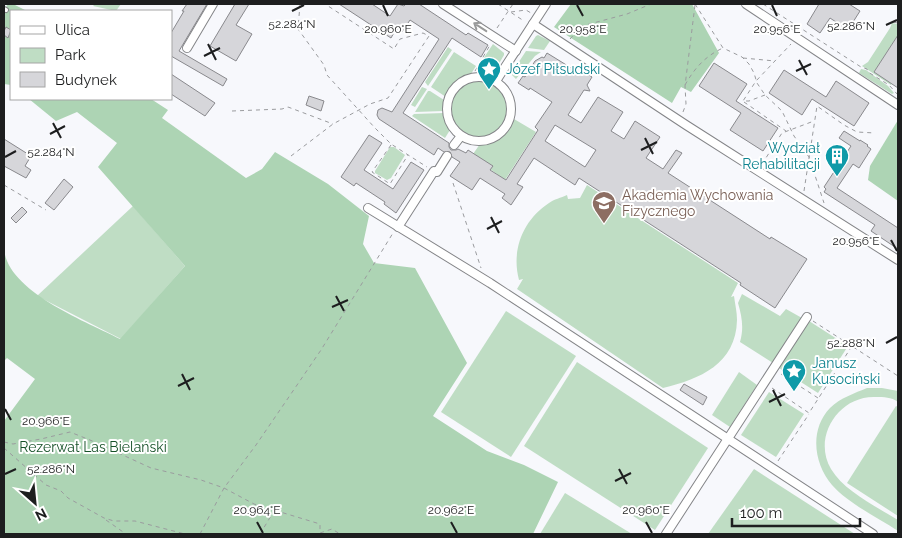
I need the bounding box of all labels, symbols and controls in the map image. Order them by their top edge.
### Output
legend [10,10,172,100]
text: 52.284°N [268,17,316,31]
text: 52.286°N [827,19,875,33]
text: Ulica [55,21,90,39]
text: 20.960°E [364,22,412,36]
one-way arrow [473,22,487,32]
text: 20.958°E [559,22,607,36]
text: 20.956°E [753,22,801,36]
text: Park [55,46,86,64]
place icon: Józef Piłsudski [476,56,502,90]
place label: Józef Piłsudski [506,61,600,77]
text: Budynek [55,71,117,89]
place label: Wydział Rehabilitacji [742,140,821,172]
building icon: Wydział Rehabilitacji [824,143,850,177]
text: 52.284°N [27,145,75,159]
place label: Akademia Wychowania Fizycznego [622,187,773,219]
school or university icon: Akademia Wychowania Fizycznego [591,190,617,224]
text: 20.956°E [832,234,880,248]
text: 52.288°N [827,336,875,350]
place label: Janusz Kusociński [812,355,880,387]
place icon: Janusz Kusociński [781,358,807,392]
text: 20.966°E [22,414,70,428]
park label: Rezerwat Las Bielański [19,439,167,455]
text: 52.286°N [27,462,75,476]
north arrow [10,478,60,528]
scale bar [732,496,860,528]
text: 20.964°E [233,503,281,517]
text: 20.962°E [428,503,474,517]
text: 20.960°E [622,503,670,517]
text: 100 m [740,504,782,522]
text: N [33,505,49,524]

